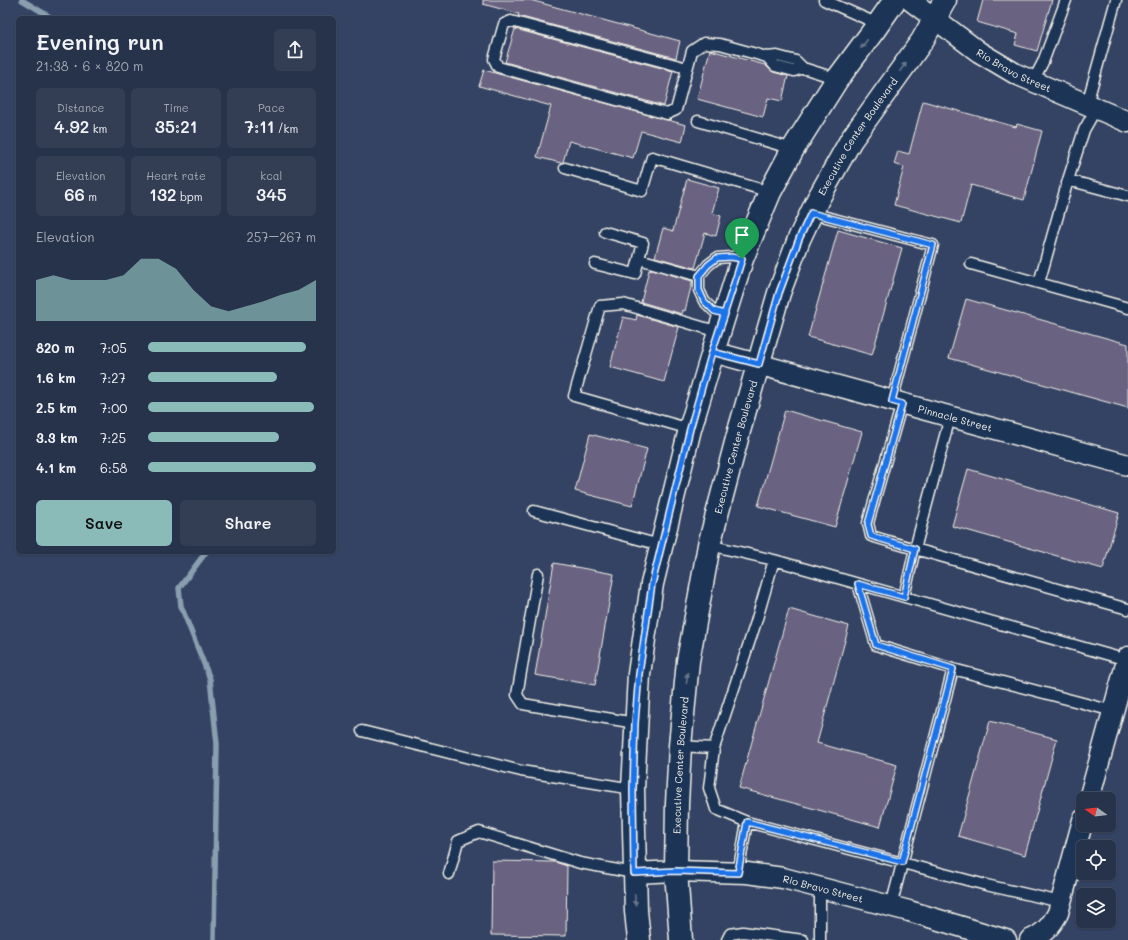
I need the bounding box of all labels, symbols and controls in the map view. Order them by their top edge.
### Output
text: Evening run [36,27,164,56]
button: share [274,29,316,71]
one-way arrow [860,38,869,49]
street label: Rio Bravo Street [974,45,1053,95]
text: 21:38 · 6 × 820 m [36,57,143,74]
one-way arrow [899,62,907,73]
street label: Executive Center Boulevard [814,75,901,198]
text: Distance [57,100,104,115]
text: Time [163,100,189,115]
text: Pace [258,100,285,115]
text: 4.92 [54,115,89,137]
text: 35:21 [155,115,197,137]
text: 7:11 [244,115,274,137]
text: km [89,121,107,136]
text: /km [274,121,298,136]
text: Elevation [56,168,105,183]
text: Heart rate [146,168,206,183]
text: kcal [260,168,282,183]
text: 66 [64,183,85,205]
text: 132 [149,183,177,205]
text: 345 [256,183,287,205]
text: m [85,189,97,204]
text: bpm [177,189,203,204]
pin [725,218,759,259]
icon: arrive [731,224,753,246]
text: Elevation [36,228,94,245]
text: 257–267 m [246,228,316,245]
text: 820 m [36,339,75,356]
text: 7:05 [100,339,127,356]
text: 1.6 km [36,369,76,386]
text: 7:27 [100,369,126,386]
street label: Executive Center Boulevard [711,379,760,515]
text: 2.5 km [36,399,77,416]
text: 7:00 [100,399,127,416]
street label: Pinnacle Street [917,401,994,435]
text: 3.3 km [36,429,78,446]
text: 7:25 [100,429,126,446]
text: 4.1 km [36,459,76,476]
text: 6:58 [100,459,127,476]
button: Save [36,500,172,546]
button: Share [180,500,316,546]
one-way arrow [683,672,690,684]
street label: Executive Center Boulevard [670,696,692,834]
north arrow [1076,792,1116,832]
map controls [1076,792,1116,928]
button: locate [1076,840,1116,880]
street label: Rio Bravo Street [782,871,865,906]
button: layers [1076,888,1116,928]
one-way arrow [632,894,639,906]

